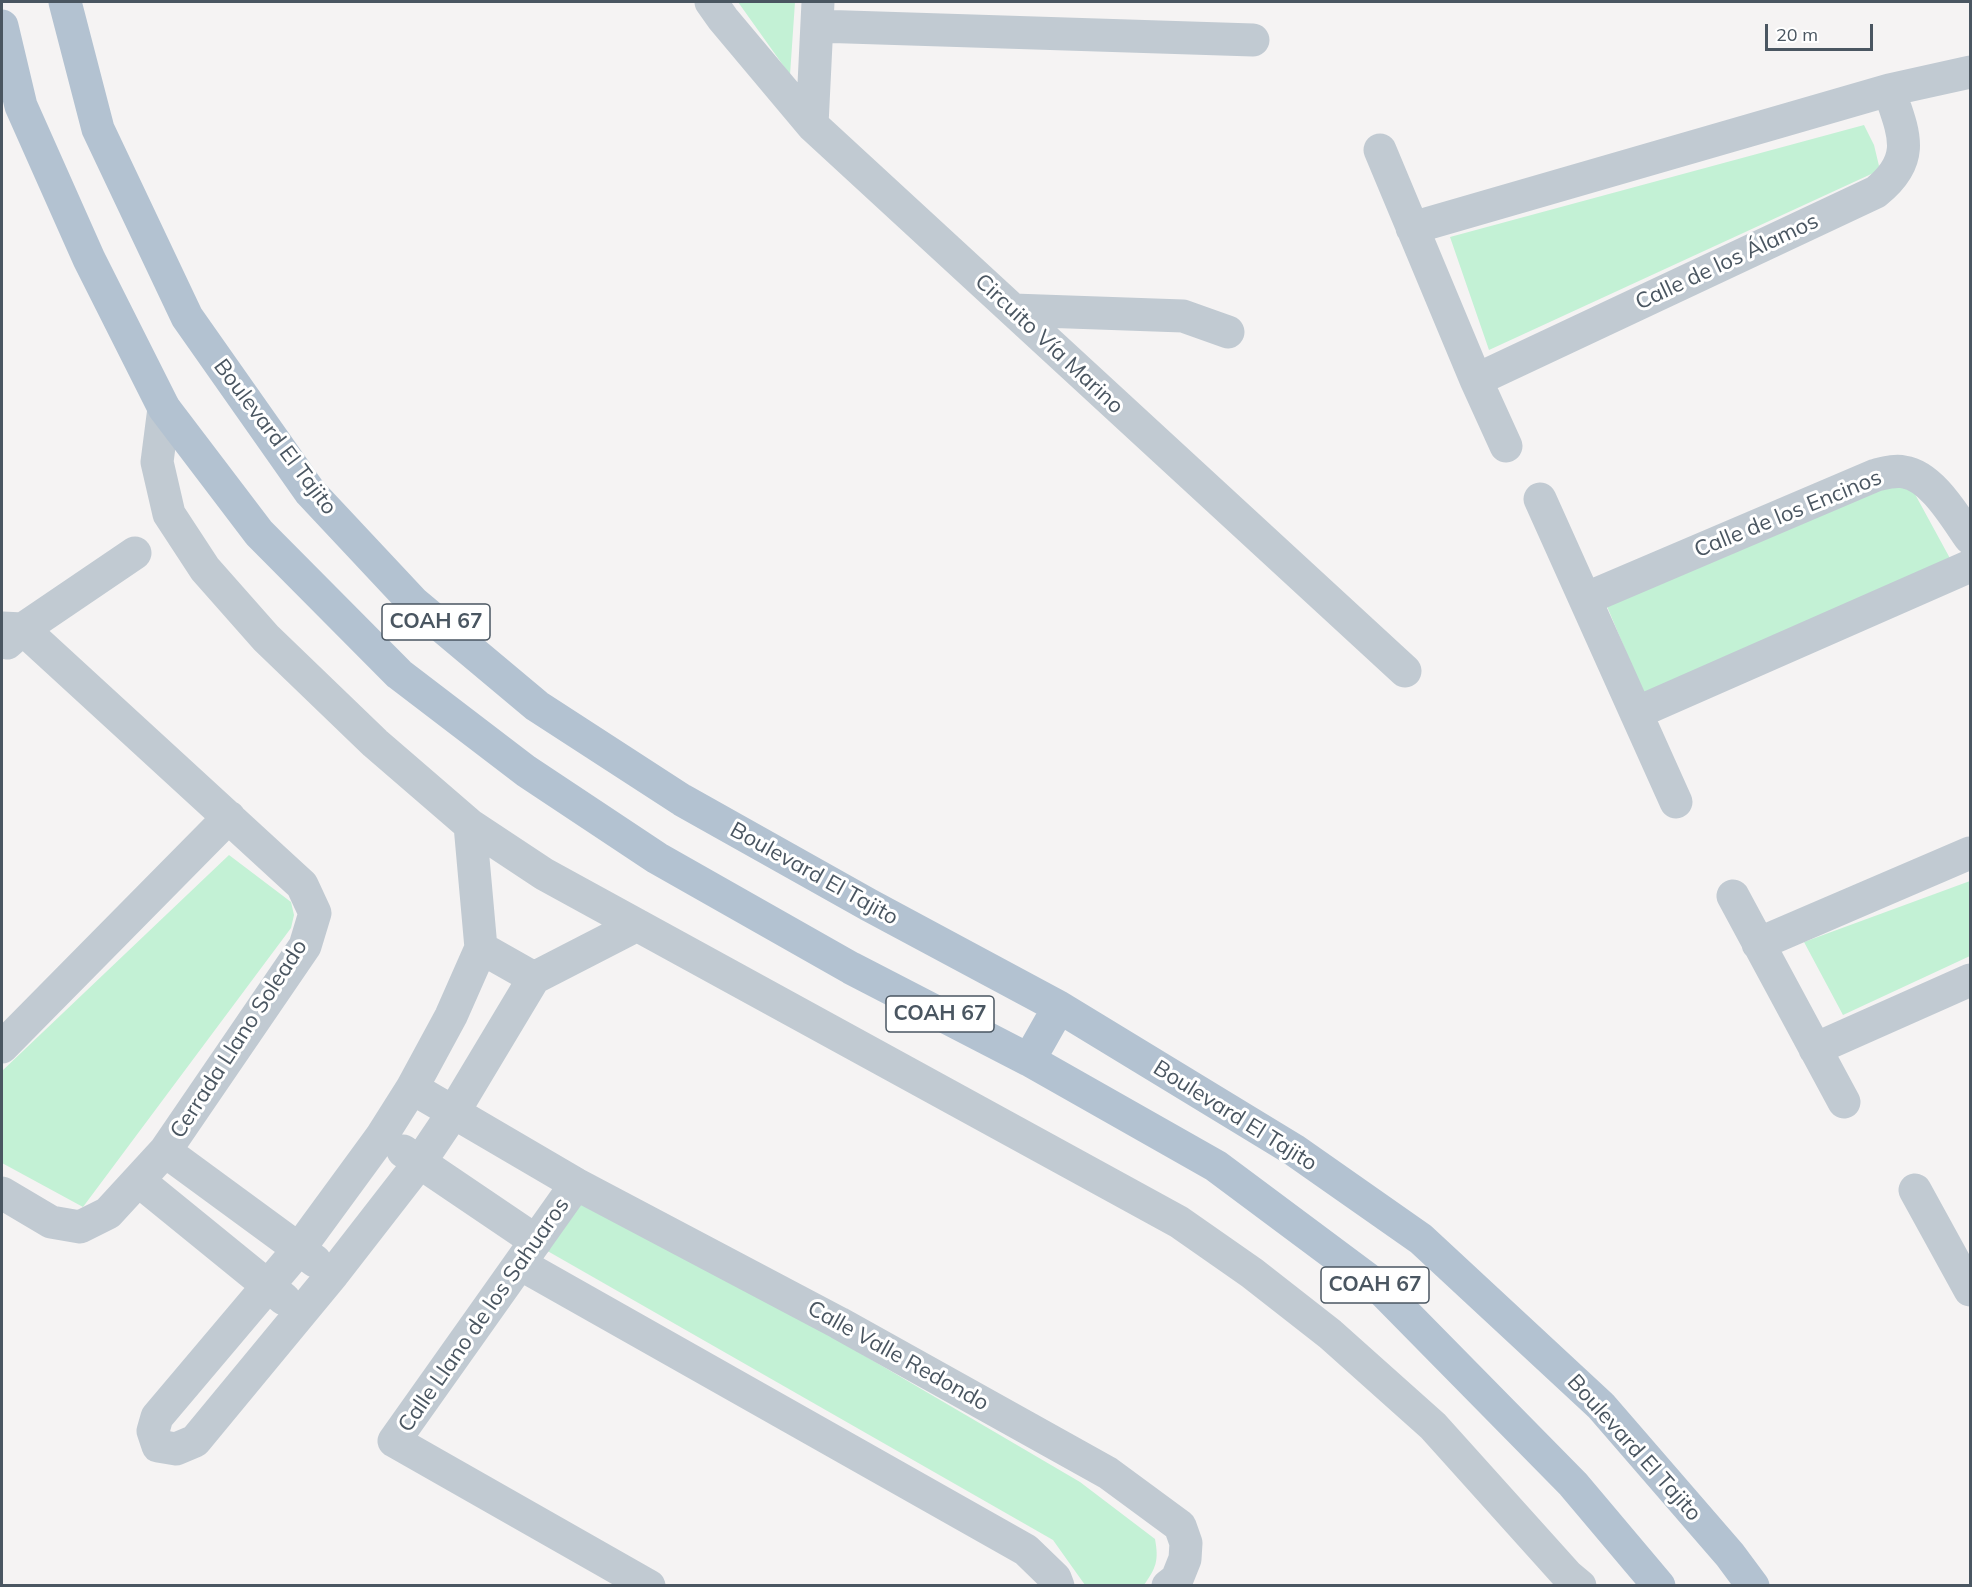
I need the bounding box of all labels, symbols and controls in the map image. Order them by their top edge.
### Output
scale bar [1768,12,1876,50]
text: 20 m [1776,23,1818,46]
street label: Calle de los Álamos [1631,208,1823,316]
street label: Circuito Vía Marino [969,268,1129,420]
street label: Boulevard El Tajito [208,354,342,520]
street label: Calle de los Encinos [1690,464,1886,564]
road number: COAH 67 [382,604,490,640]
street label: Boulevard El Tajito [725,817,903,931]
street label: Cerrada Llano Soleado [165,935,313,1143]
road number: COAH 67 [886,996,994,1032]
street label: Boulevard El Tajito [1148,1055,1322,1177]
street label: Calle Llano de los Sahuaros [393,1193,575,1437]
road number: COAH 67 [1321,1267,1429,1303]
street label: Calle Valle Redondo [803,1295,993,1417]
street label: Boulevard El Tajito [1561,1369,1707,1527]

